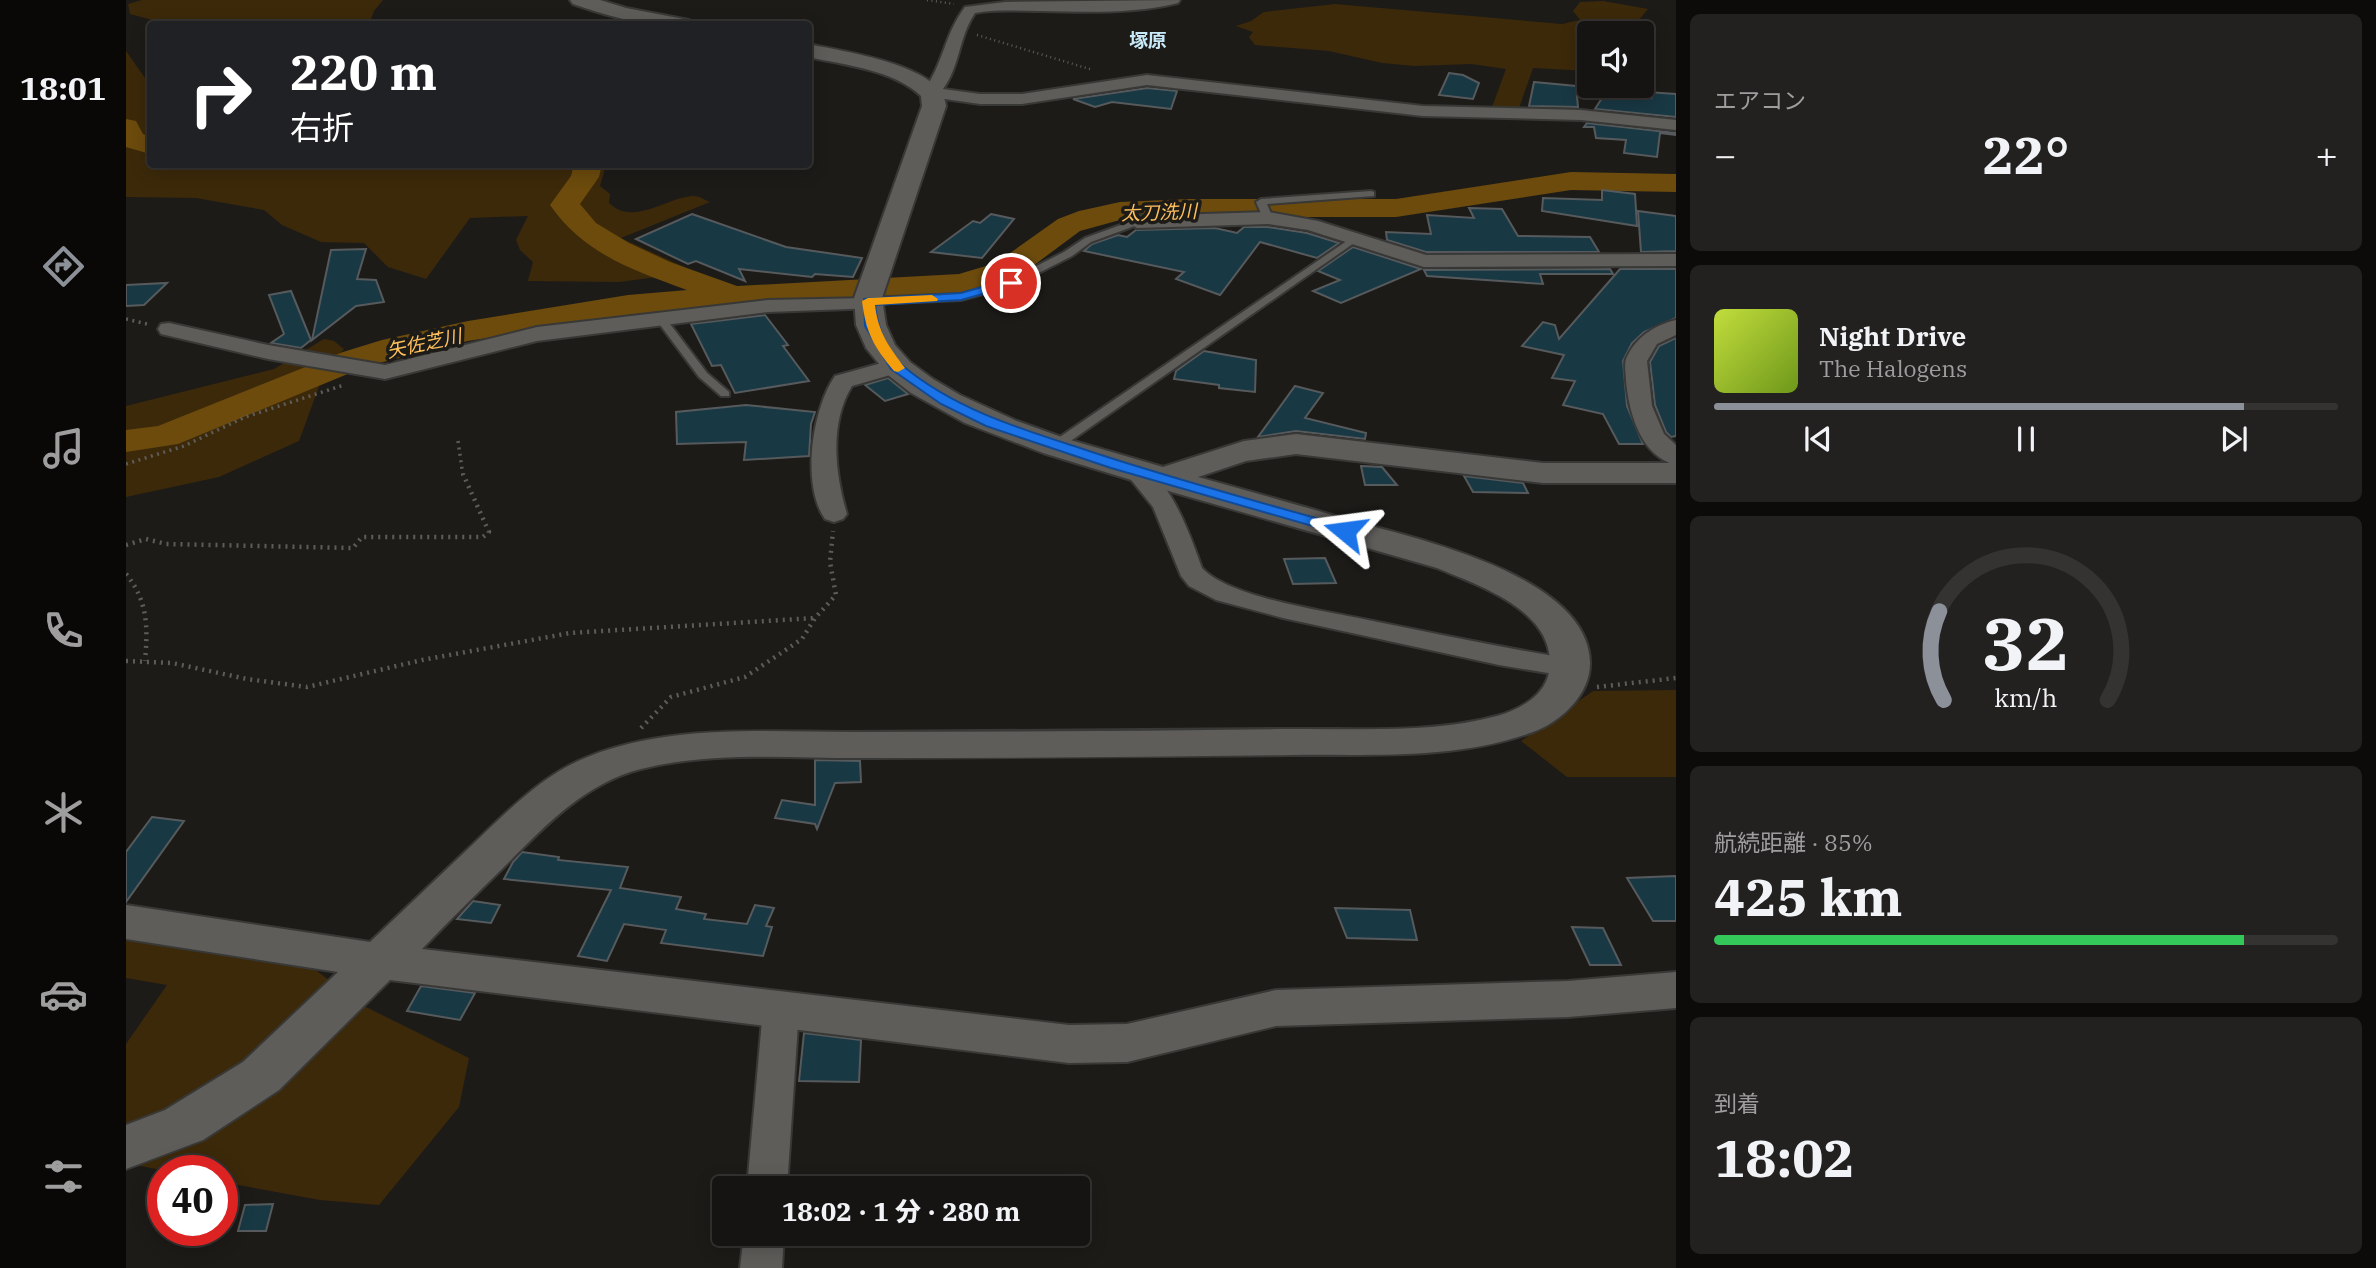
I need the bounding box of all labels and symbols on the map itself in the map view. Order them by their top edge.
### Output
district label: 塚原 [1129,28,1167,52]
water label: 太刀洗川 [1121,199,1199,225]
pin [981,253,1041,313]
water label: 矢佐芝川 [384,323,466,363]
position arrow [1308,494,1382,568]
speed limit sign: 40 [147,1155,238,1246]

